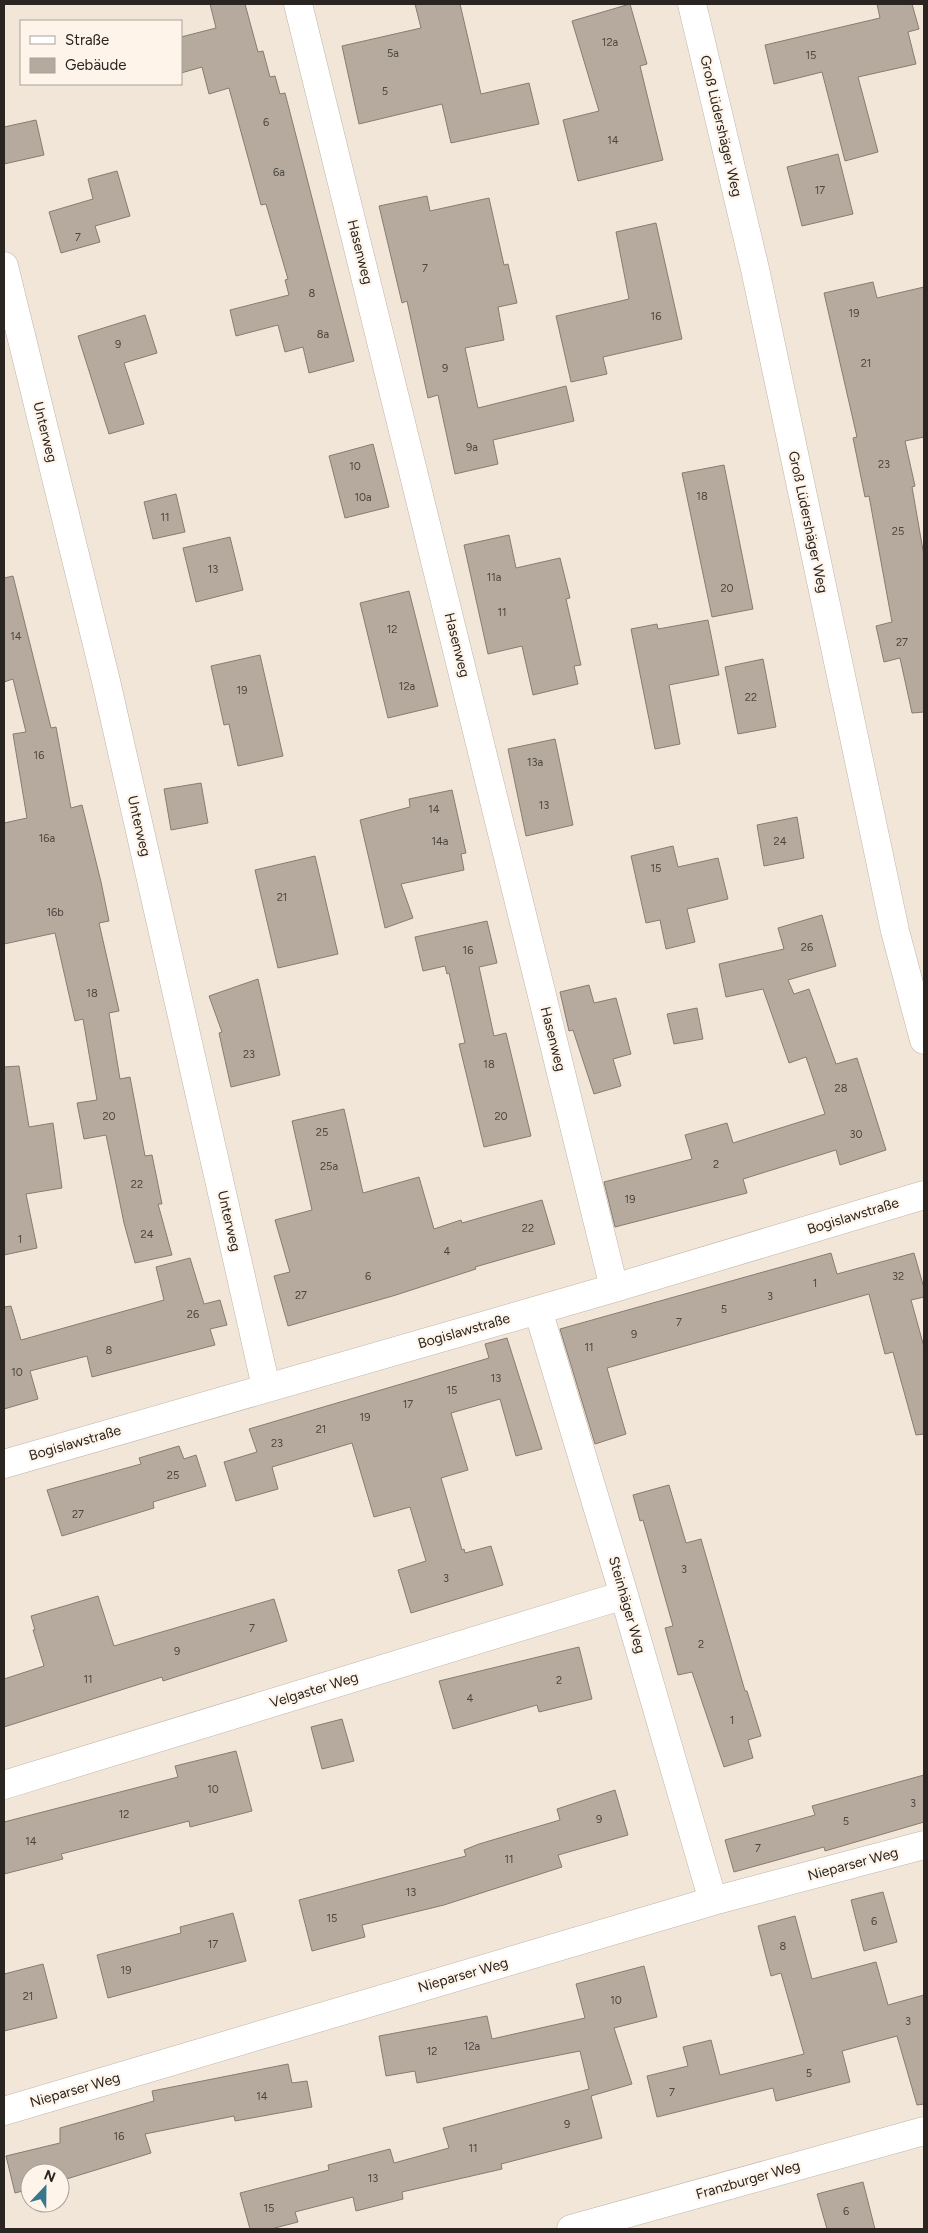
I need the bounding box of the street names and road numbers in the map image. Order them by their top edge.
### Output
street label: Groß Lüdershäger Weg [696,54,746,198]
street label: Hasenweg [344,218,376,286]
street label: Unterweg [29,400,61,464]
street label: Groß Lüdershäger Weg [785,449,831,595]
street label: Hasenweg [441,611,473,679]
street label: Unterweg [124,794,154,858]
street label: Hasenweg [537,1005,569,1073]
street label: Unterweg [214,1189,244,1253]
street label: Bogislawstraße [805,1194,901,1238]
street label: Bogislawstraße [416,1310,512,1352]
street label: Bogislawstraße [27,1422,123,1464]
street label: Steinhäger Weg [605,1554,649,1656]
street label: Velgaster Weg [268,1668,360,1712]
street label: Nieparser Weg [806,1844,900,1884]
street label: Nieparser Weg [416,1954,510,1996]
street label: Nieparser Weg [28,2069,122,2111]
street label: Franzburger Weg [694,2157,802,2203]

